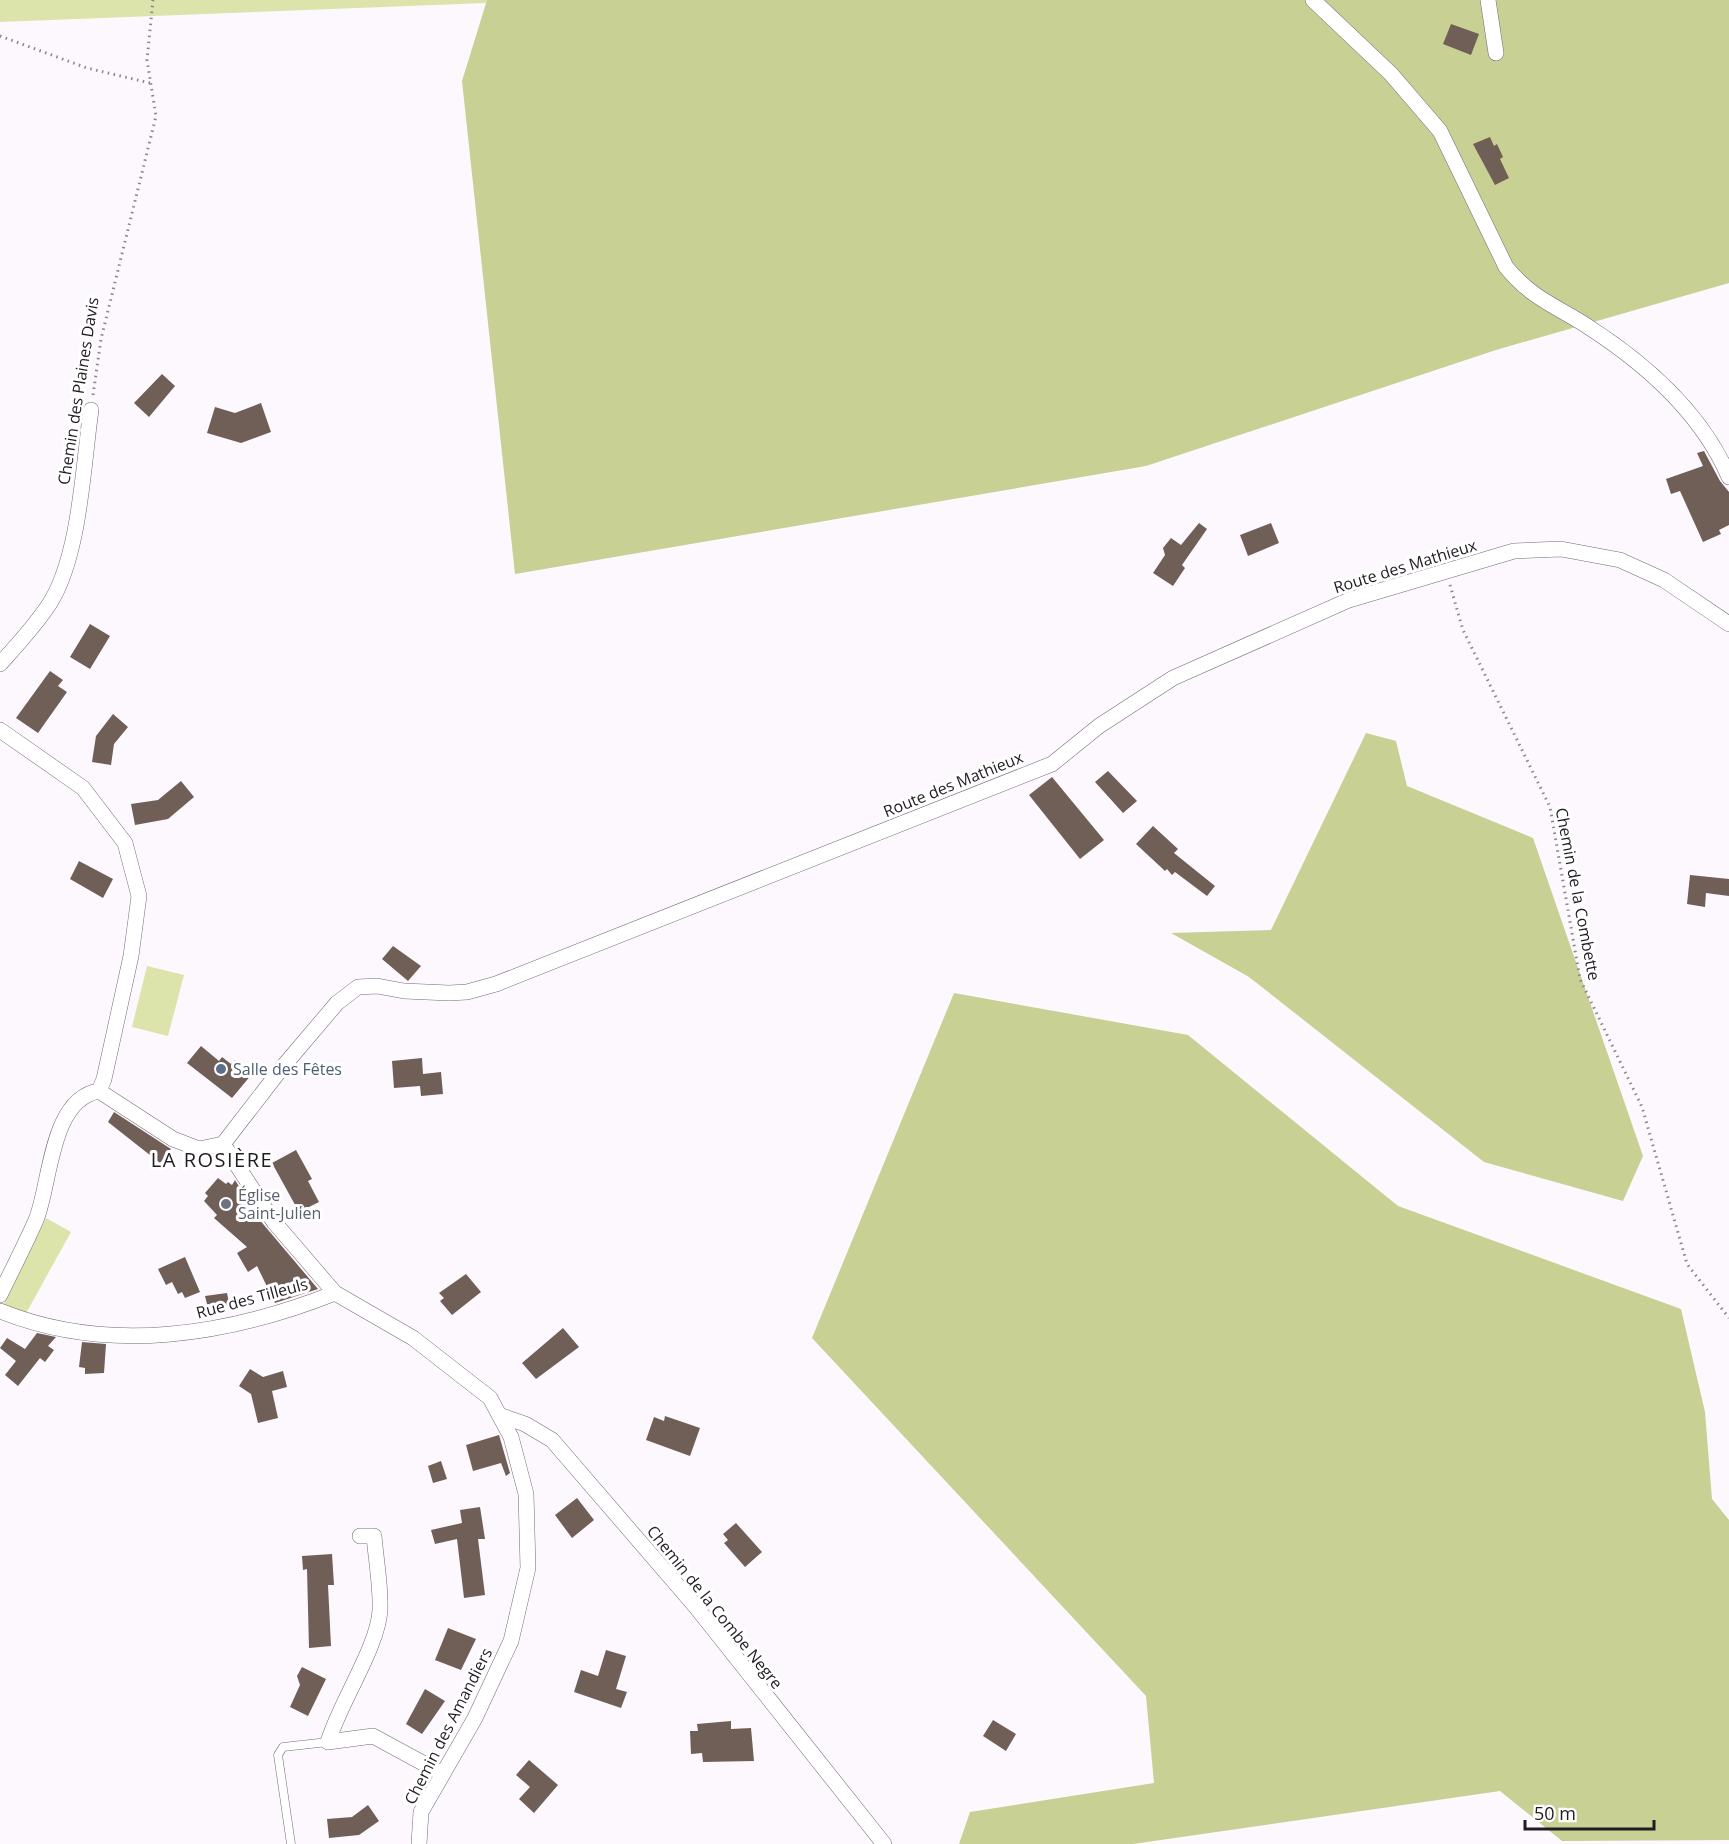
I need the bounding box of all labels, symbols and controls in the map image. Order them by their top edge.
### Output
street label: Chemin des Plaines Davis [52,296,104,486]
street label: Route des Mathieux [1331,534,1480,598]
street label: Route des Mathieux [880,746,1027,822]
street label: Chemin de la Combette [1550,806,1606,982]
place label: Salle des Fêtes [233,1058,342,1080]
marker: Salle des Fêtes [214,1062,228,1076]
district label: LA ROSIÈRE [151,1146,273,1173]
place label: Église Saint-Julien [238,1184,321,1224]
marker: Église Saint-Julien [219,1197,233,1211]
street label: Rue des Tilleuls [194,1273,310,1323]
street label: Chemin de la Combe Negre [642,1521,788,1693]
street label: Chemin des Amandiers [399,1644,497,1808]
scale bar [1525,1793,1654,1831]
text: 50 m [1534,1801,1576,1825]

